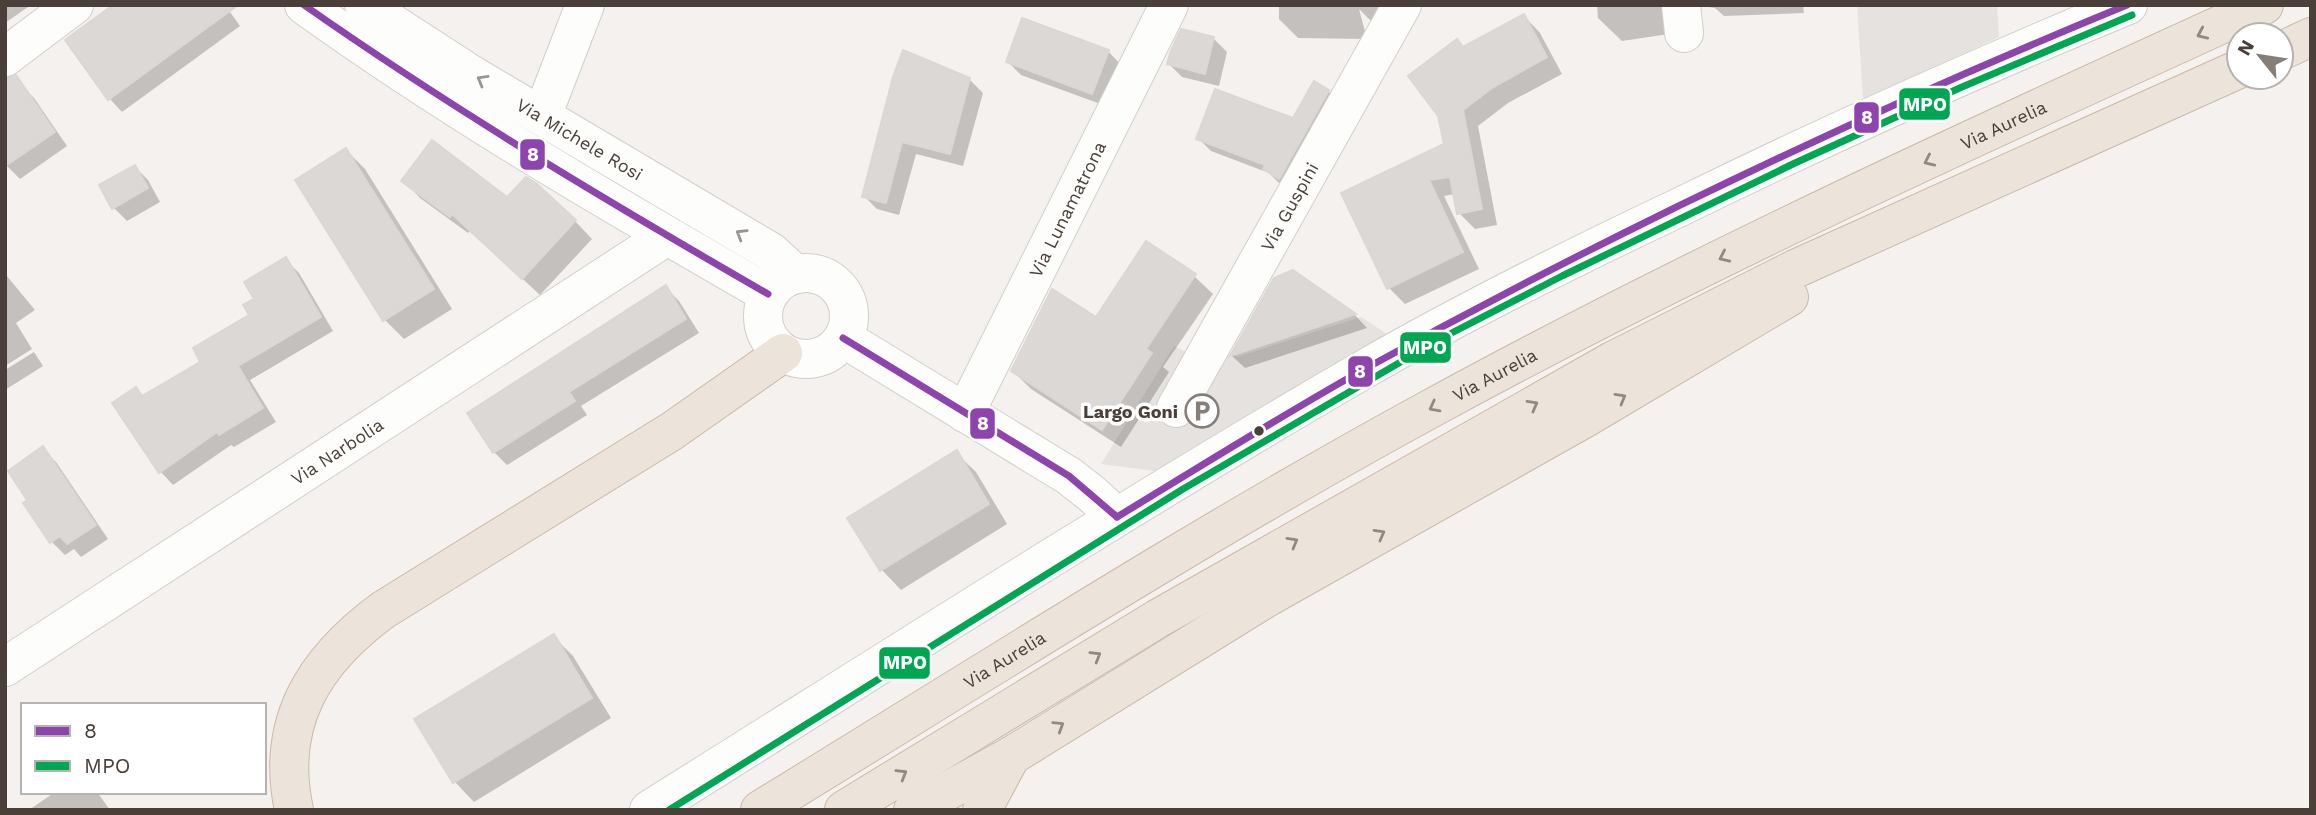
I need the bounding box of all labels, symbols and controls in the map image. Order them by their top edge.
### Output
north arrow [2225,21,2295,91]
one-way arrow [2197,25,2209,39]
text: N [2232,36,2259,60]
one-way arrow [476,75,489,88]
line badge: MPO [1898,87,1951,121]
street label: Via Michele Rosi [513,93,647,184]
text: MPO [1903,93,1947,116]
street label: Via Aurelia [1957,95,2050,153]
line badge: 8 [1853,101,1880,134]
text: 8 [1861,106,1873,129]
line badge: 8 [519,138,546,171]
street label: Via Lunamatrona [1024,138,1110,280]
text: 8 [527,143,539,166]
one-way arrow [1924,153,1937,167]
street label: Via Guspini [1256,159,1322,254]
one-way arrow [735,229,748,242]
one-way arrow [1718,249,1731,263]
line badge: MPO [1399,331,1452,364]
text: MPO [1403,336,1447,359]
street label: Via Aurelia [1449,343,1540,405]
line badge: 8 [1347,355,1374,388]
text: 8 [1354,360,1366,383]
parking icon: Largo Goni [1183,392,1221,430]
one-way arrow [1614,393,1626,406]
one-way arrow [1429,399,1442,412]
one-way arrow [1526,400,1539,413]
place label: Largo Goni [1083,401,1178,422]
line badge: 8 [969,407,996,440]
text: 8 [977,412,989,435]
street label: Via Narbolia [287,413,387,489]
unlabelled marker [1252,424,1266,438]
one-way arrow [1373,529,1386,542]
one-way arrow [1286,537,1298,550]
street label: Via Aurelia [959,626,1049,692]
line badge: MPO [878,646,931,680]
text: MPO [883,651,927,674]
one-way arrow [1089,652,1102,665]
legend [21,703,266,794]
text: 8 [84,718,97,743]
one-way arrow [1051,722,1064,735]
text: MPO [84,753,130,778]
one-way arrow [894,770,907,783]

